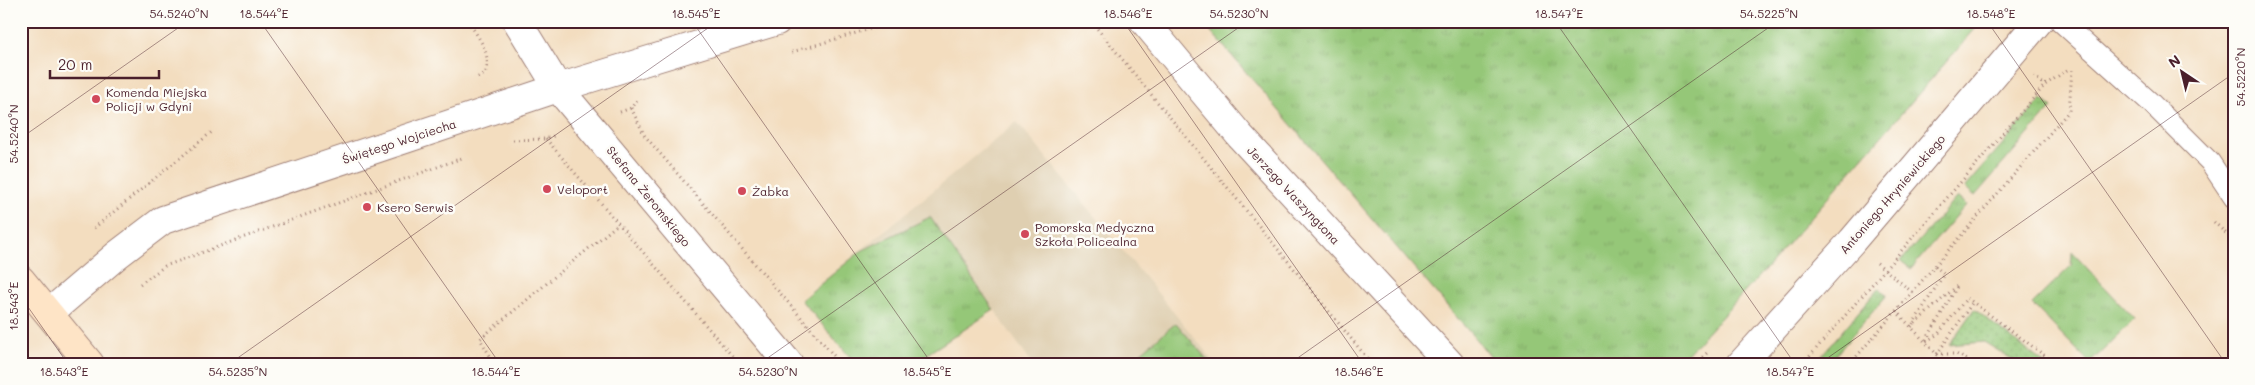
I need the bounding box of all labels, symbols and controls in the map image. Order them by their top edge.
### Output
text: 54.5240°N [149,5,209,21]
text: 18.544°E [240,5,288,21]
text: 18.545°E [672,5,720,21]
text: 18.546°E [1104,5,1153,21]
text: 54.5230°N [1209,5,1269,21]
text: 18.547°E [1535,5,1583,21]
text: 54.5225°N [1740,5,1798,21]
text: 18.548°E [1967,5,2016,21]
scale bar [50,48,159,80]
north arrow [2158,48,2208,98]
text: 54.5220°N [2232,48,2248,106]
text: N [2164,50,2184,72]
text: 20 m [58,54,92,74]
place label: Komenda Miejska Policji w Gdyni [106,84,207,114]
marker: Komenda Miejska Policji w Gdyni [90,93,102,105]
text: 54.5240°N [5,104,21,164]
street label: Świętego Wojciecha [340,115,458,167]
street label: Antoniego Hryniewickiego [1836,131,1948,257]
street label: Stefana Żeromskiego [603,142,695,250]
street label: Jerzego Waszyngtona [1244,142,1344,248]
place label: Veloport [557,181,608,197]
marker: Veloport [541,183,553,195]
place label: Żabka [752,183,789,199]
marker: Żabka [736,185,748,197]
place label: Ksero Serwis [377,199,454,215]
marker: Ksero Serwis [361,201,373,213]
place label: Pomorska Medyczna Szkoła Policealna [1035,219,1154,249]
marker: Pomorska Medyczna Szkoła Policealna [1019,228,1031,240]
text: 18.543°E [5,282,21,330]
text: 18.543°E [40,363,88,379]
text: 54.5235°N [209,363,267,379]
text: 18.544°E [472,363,520,379]
text: 54.5230°N [738,363,798,379]
text: 18.545°E [903,363,951,379]
text: 18.546°E [1335,363,1384,379]
text: 18.547°E [1766,363,1814,379]

